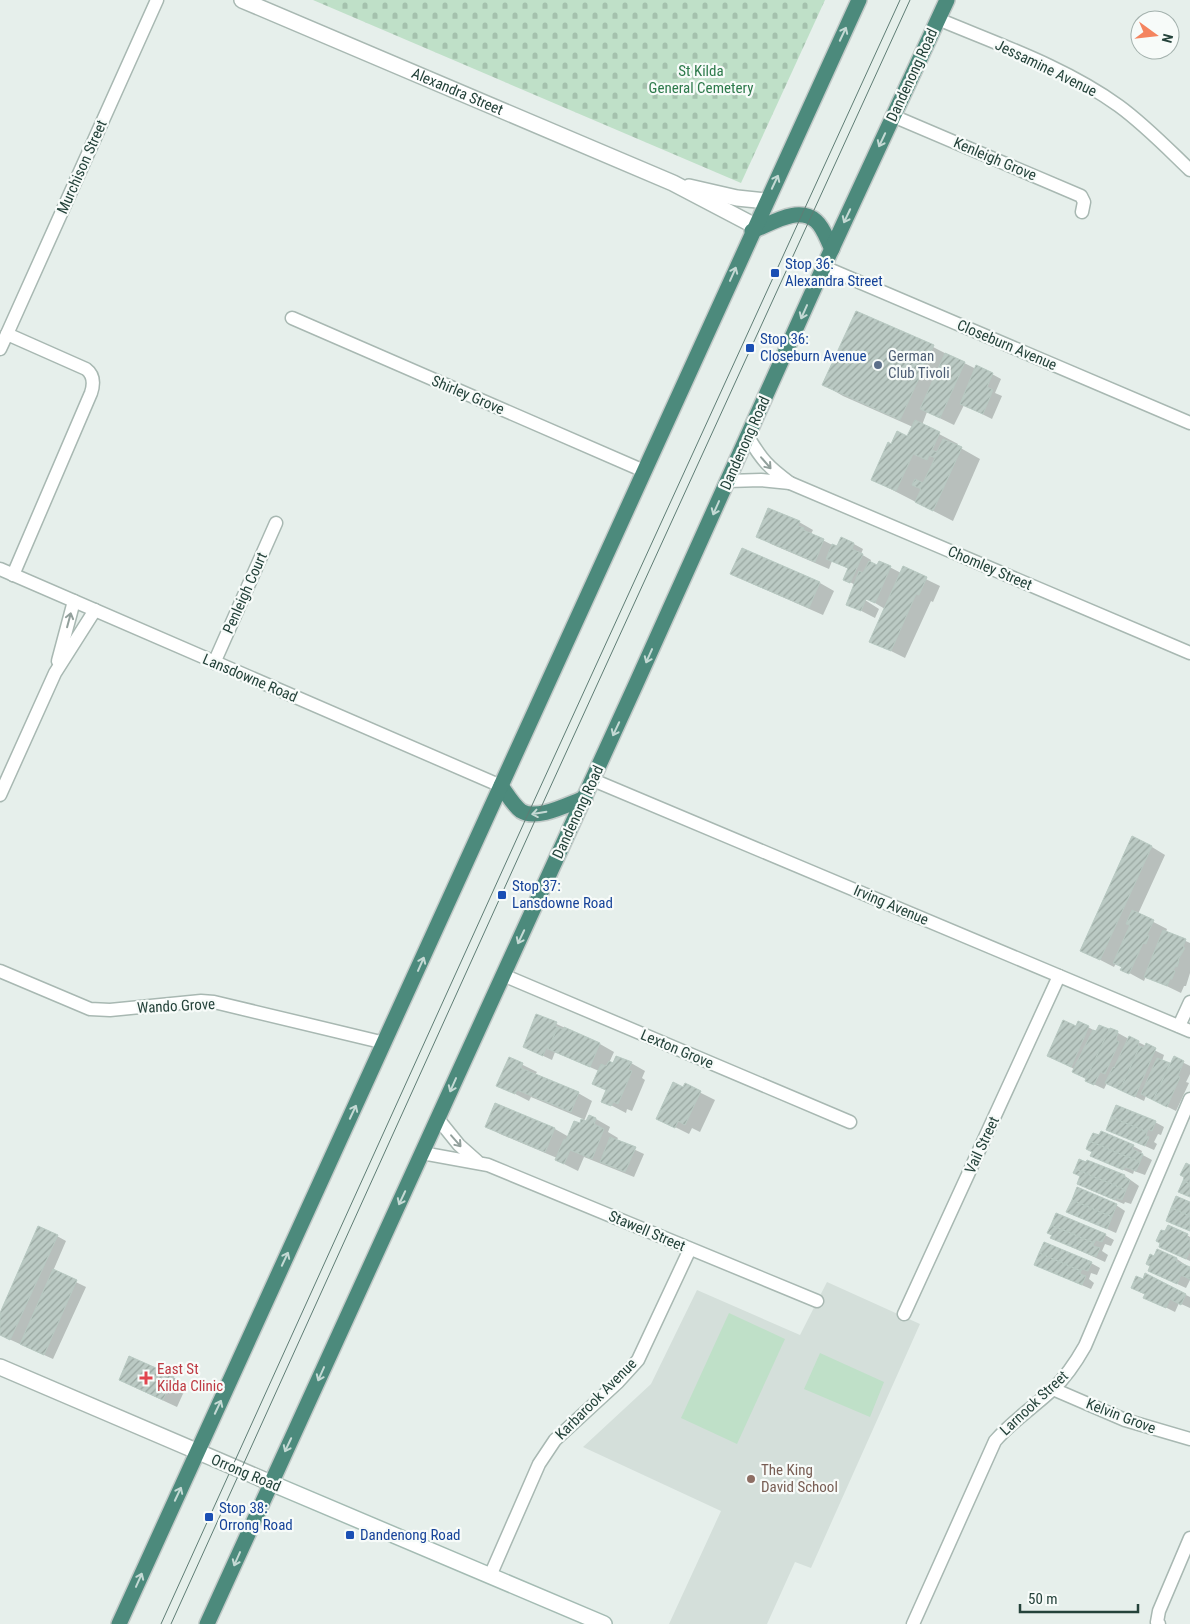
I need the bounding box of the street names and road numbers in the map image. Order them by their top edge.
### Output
street label: Dandenong Road [883,26,941,124]
street label: Jessamine Avenue [992,36,1100,100]
street label: Alexandra Street [409,64,506,119]
street label: Murchison Street [53,117,111,217]
street label: Kenleigh Grove [951,133,1039,185]
street label: Closeburn Avenue [954,316,1060,374]
street label: Shirley Grove [429,372,507,418]
street label: Dandenong Road [716,393,774,493]
street label: Chomley Street [945,542,1035,594]
street label: Penleigh Court [219,550,271,636]
street label: Lansdowne Road [200,650,300,706]
street label: Dandenong Road [549,763,607,861]
street label: Irving Avenue [851,881,931,929]
street label: Wando Grove [137,995,215,1017]
street label: Lexton Grove [638,1026,716,1072]
street label: Vail Street [961,1114,1003,1176]
street label: Stawell Street [606,1207,688,1255]
street label: Karbarook Avenue [552,1355,640,1443]
street label: Larnook Street [996,1367,1072,1439]
street label: Kelvin Grove [1084,1395,1158,1437]
street label: Orrong Road [209,1450,283,1496]

